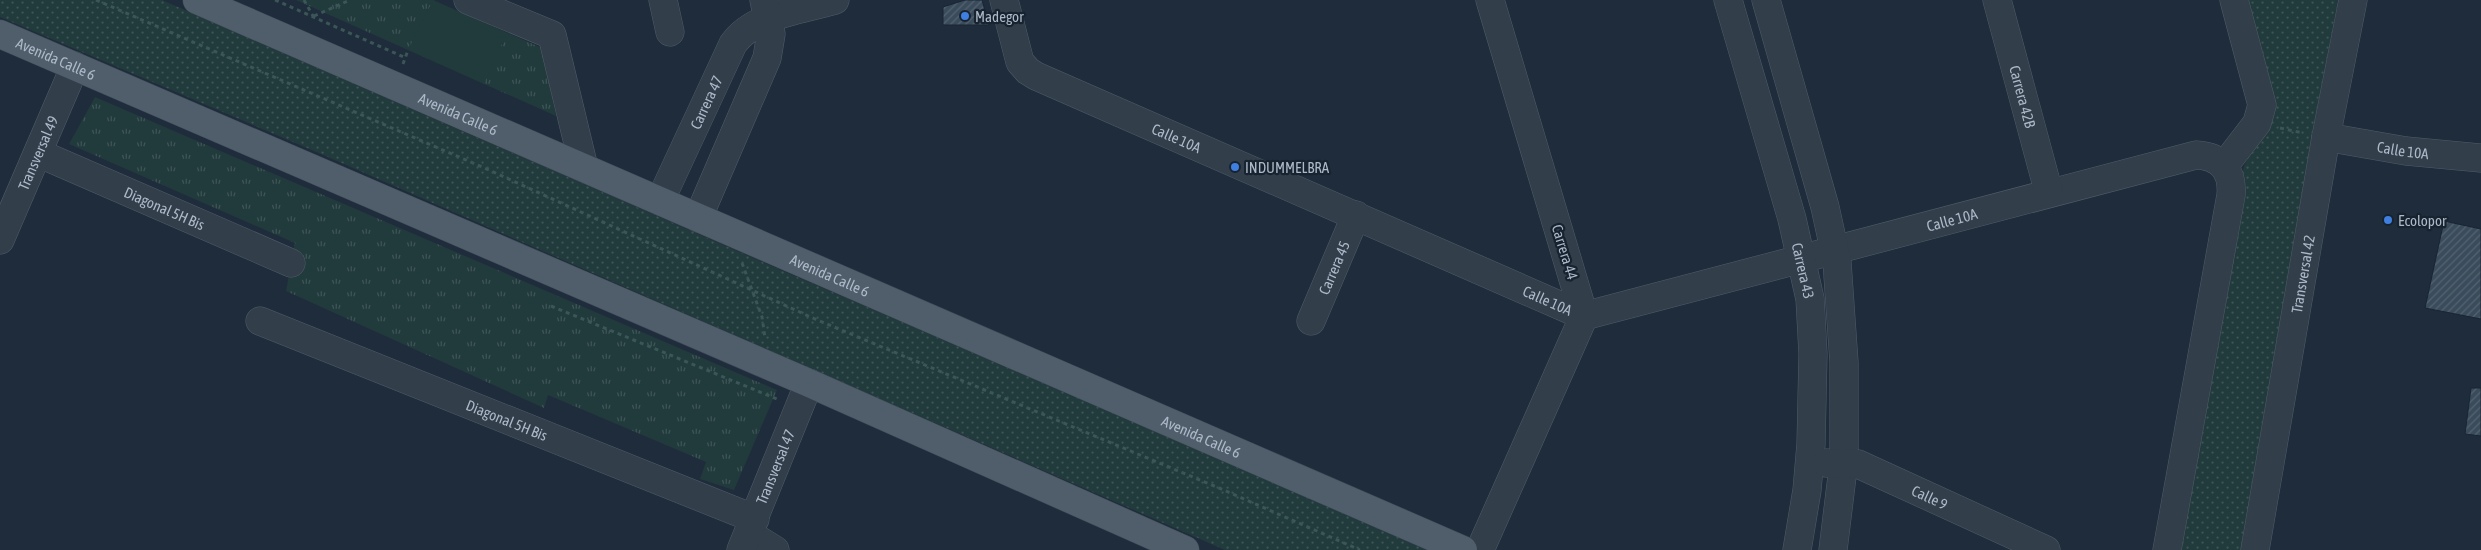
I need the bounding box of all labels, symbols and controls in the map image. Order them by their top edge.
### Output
place label: Madegor [975,8,1024,25]
marker: Madegor [959,10,971,22]
street label: Avenida Calle 6 [14,34,98,83]
street label: Carrera 42B [2006,64,2040,130]
street label: Carrera 47 [686,73,726,131]
street label: Avenida Calle 6 [416,89,501,138]
street label: Transversal 49 [14,113,61,192]
street label: Calle 10A [1149,119,1204,156]
street label: Calle 10A [2376,138,2430,162]
place label: INDUMMELBRA [1245,159,1330,176]
marker: INDUMMELBRA [1229,161,1241,173]
street label: Diagonal 5H Bis [122,183,207,233]
street label: Calle 10A [1924,204,1980,234]
place label: Ecolopor [2398,212,2447,229]
marker: Ecolopor [2382,214,2394,226]
street label: Carrera 44 [1549,222,1581,282]
street label: Transversal 42 [2287,234,2318,314]
street label: Carrera 45 [1315,238,1353,297]
street label: Carrera 43 [1789,241,1818,300]
street label: Avenida Calle 6 [788,250,872,300]
street label: Calle 10A [1520,282,1575,319]
street label: Diagonal 5H Bis [464,396,550,444]
street label: Avenida Calle 6 [1159,412,1244,461]
street label: Transversal 47 [752,427,798,506]
street label: Calle 9 [1909,481,1950,512]

